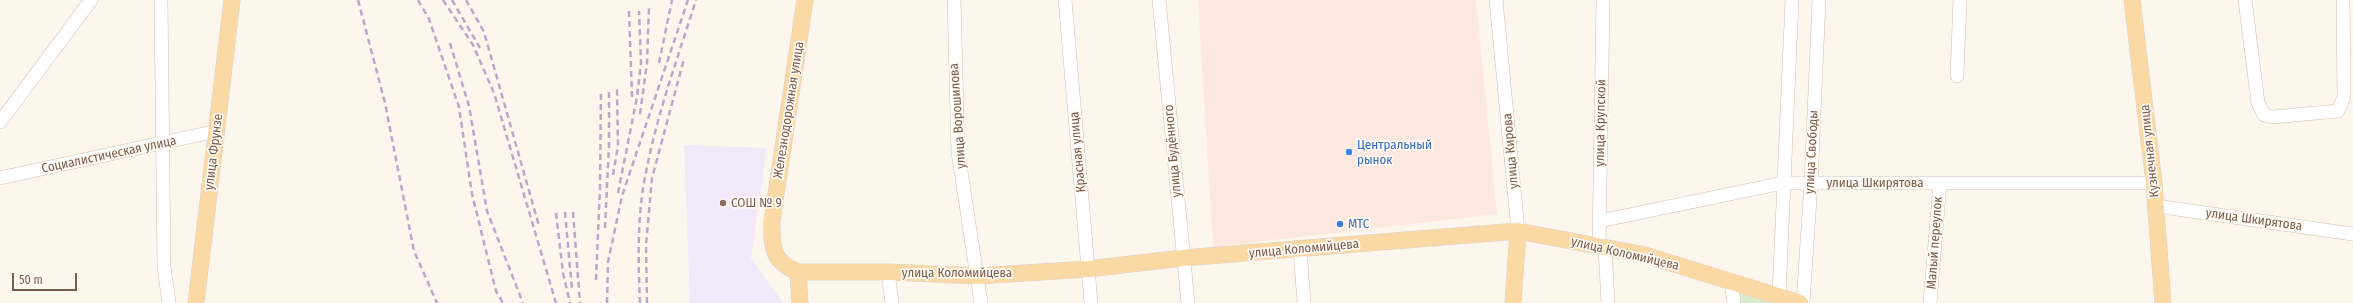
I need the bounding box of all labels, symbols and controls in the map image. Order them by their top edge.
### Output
street label: Железнодорожная улица [770,40,808,180]
street label: улица Ворошилова [947,63,969,169]
street label: улица Крупской [1592,79,1610,167]
street label: улица Будённого [1161,104,1185,198]
street label: Кузнечная улица [2137,104,2163,198]
street label: улица Свободы [1802,110,1822,194]
street label: Красная улица [1067,111,1089,193]
street label: улица Кирова [1500,112,1522,190]
street label: улица Фрунзе [202,113,226,191]
street label: Социалистическая улица [40,133,178,177]
place label: Центральный рынок [1357,137,1432,168]
marker: Центральный рынок [1344,147,1354,157]
street label: улица Шкирятова [1826,175,1924,191]
place label: СОШ № 9 [731,195,782,211]
street label: Малый переулок [1924,196,1946,290]
marker: СОШ № 9 [718,198,728,208]
street label: улица Шкирятова [2205,206,2303,234]
place label: МТС [1348,216,1369,232]
marker: МТС [1335,219,1345,229]
street label: улица Коломийцева [1569,234,1681,274]
street label: улица Коломийцева [1248,236,1360,262]
scale bar [14,265,79,291]
street label: улица Коломийцева [902,265,1012,281]
text: 50 m [19,273,43,287]

